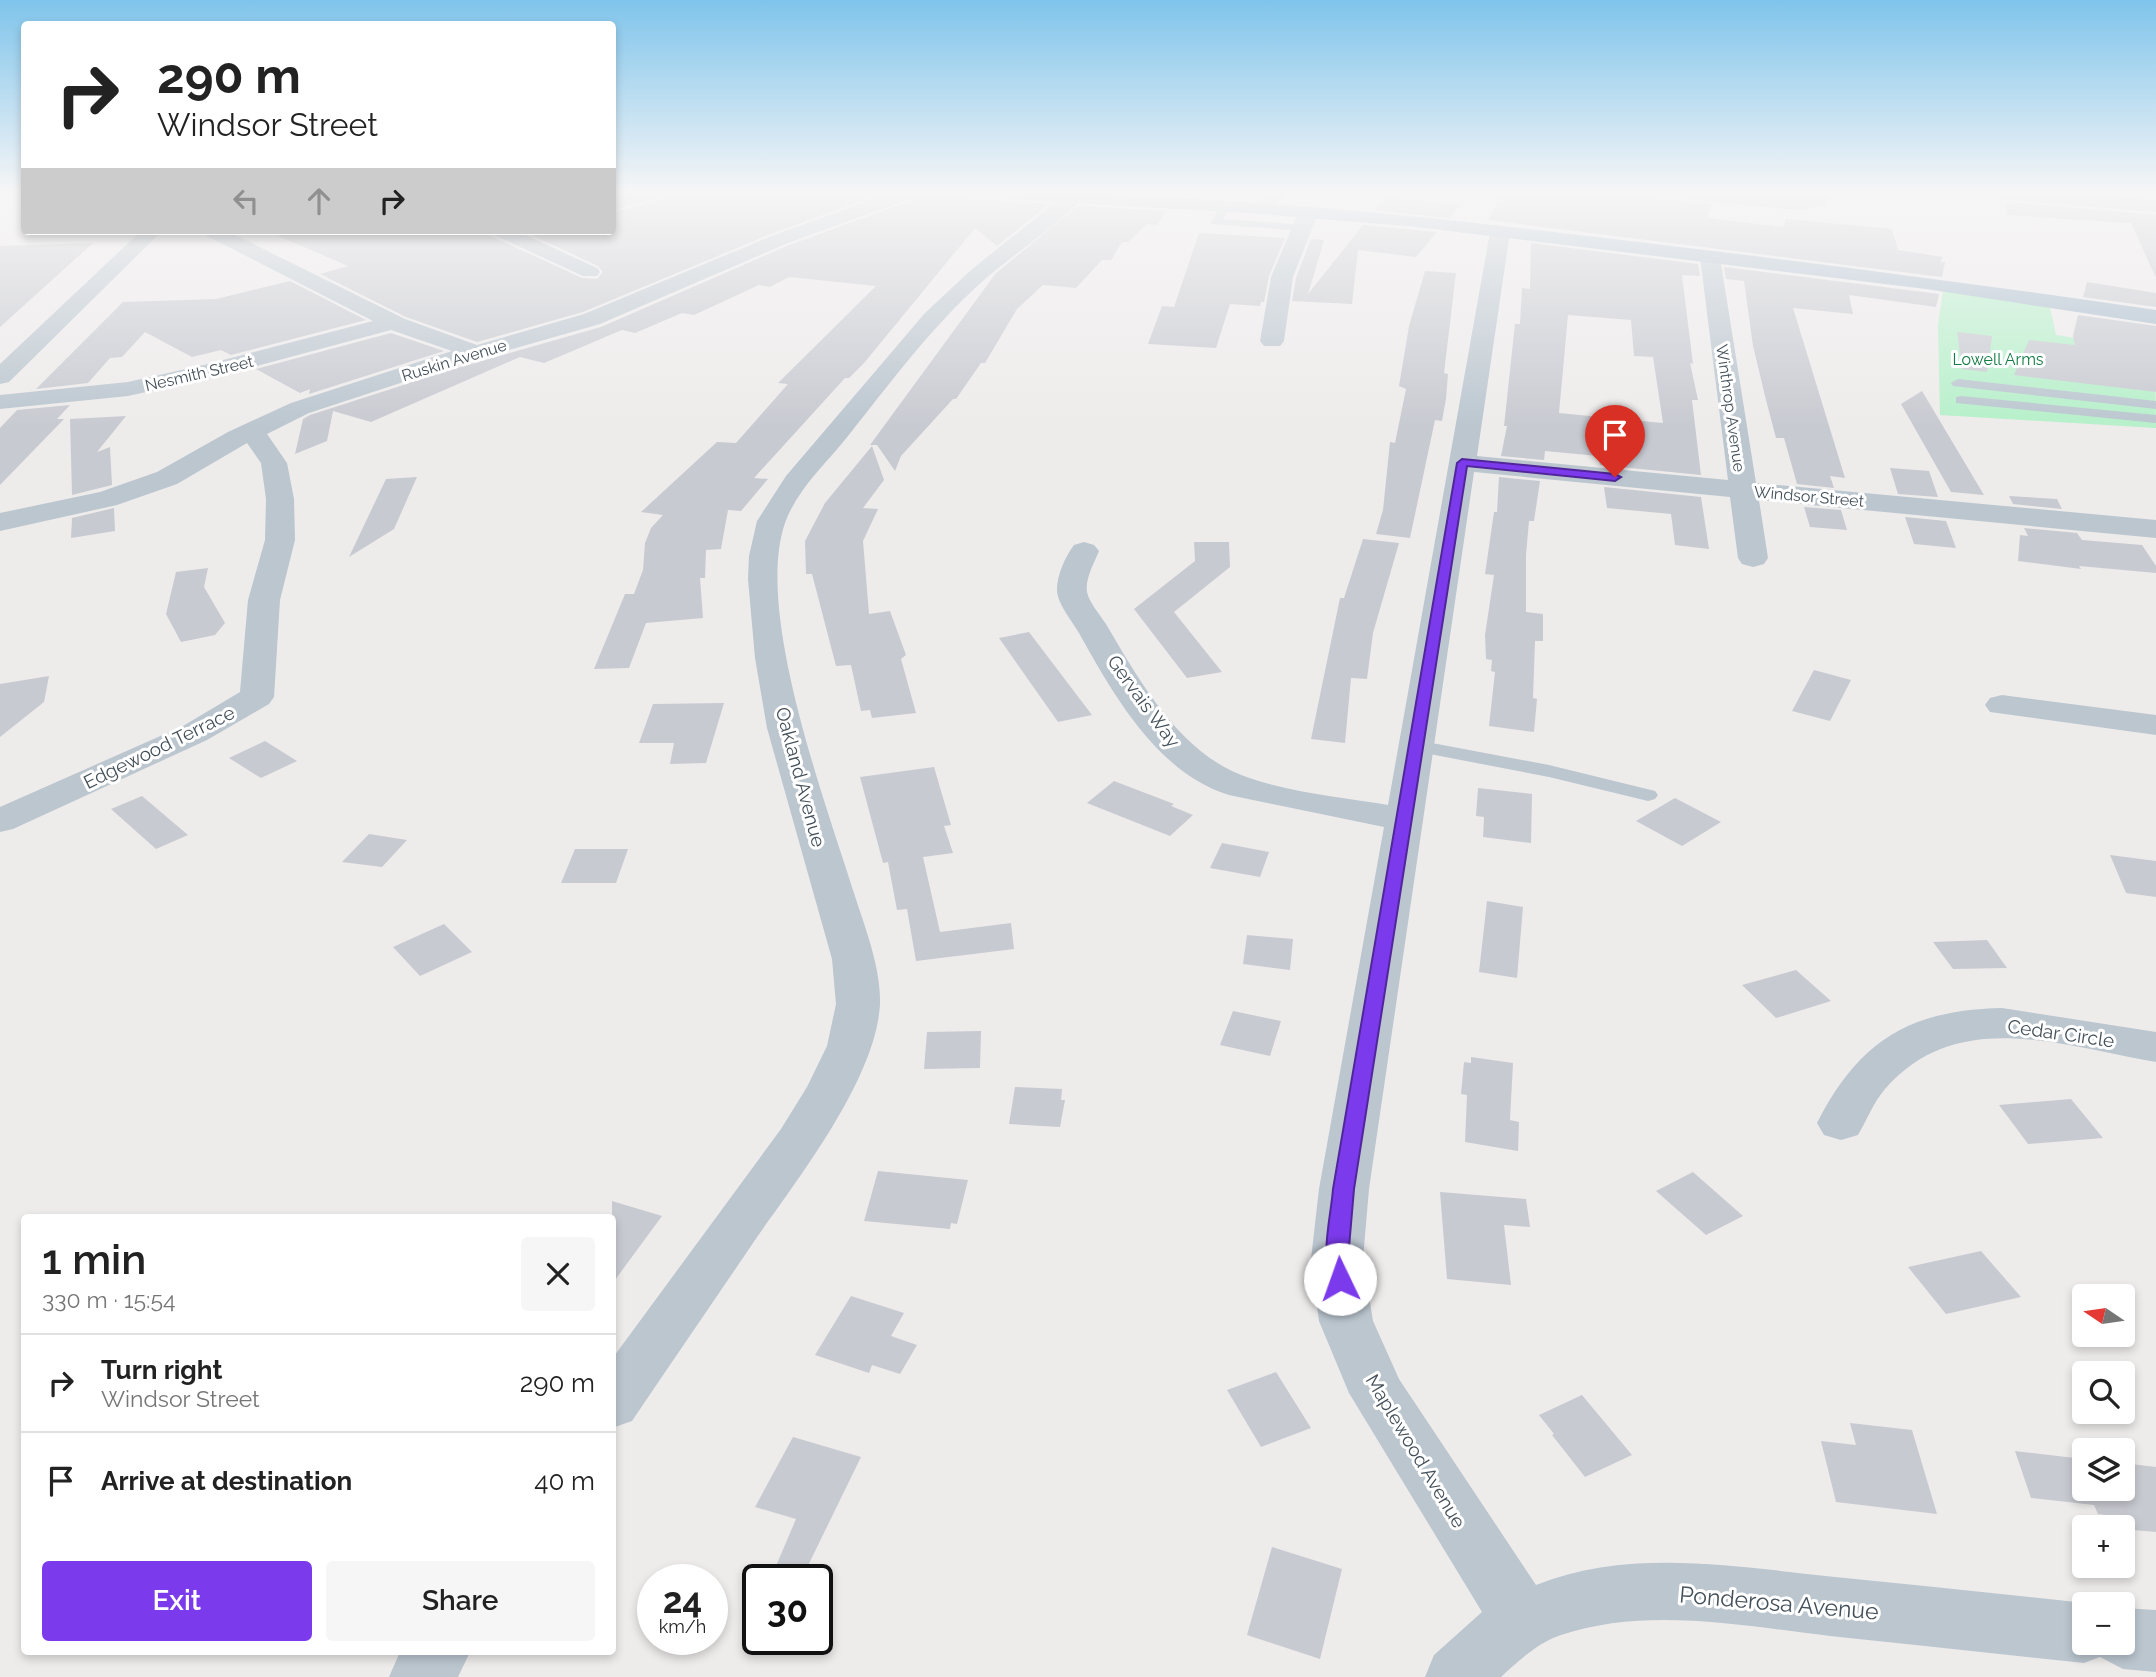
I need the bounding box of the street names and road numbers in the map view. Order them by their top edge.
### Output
street label: Ruskin Avenue [399,336,509,385]
street label: Winthrop Avenue [1712,343,1749,473]
street label: Nesmith Street [143,352,256,395]
street label: Windsor Street [1753,482,1865,511]
street label: Gervais Way [1103,651,1185,751]
street label: Edgewood Terrace [80,701,238,793]
street label: Oakland Avenue [772,705,830,849]
street label: Cedar Circle [2006,1015,2116,1051]
street label: Maplewood Avenue [1361,1370,1471,1532]
street label: Ponderosa Avenue [1678,1580,1880,1625]

